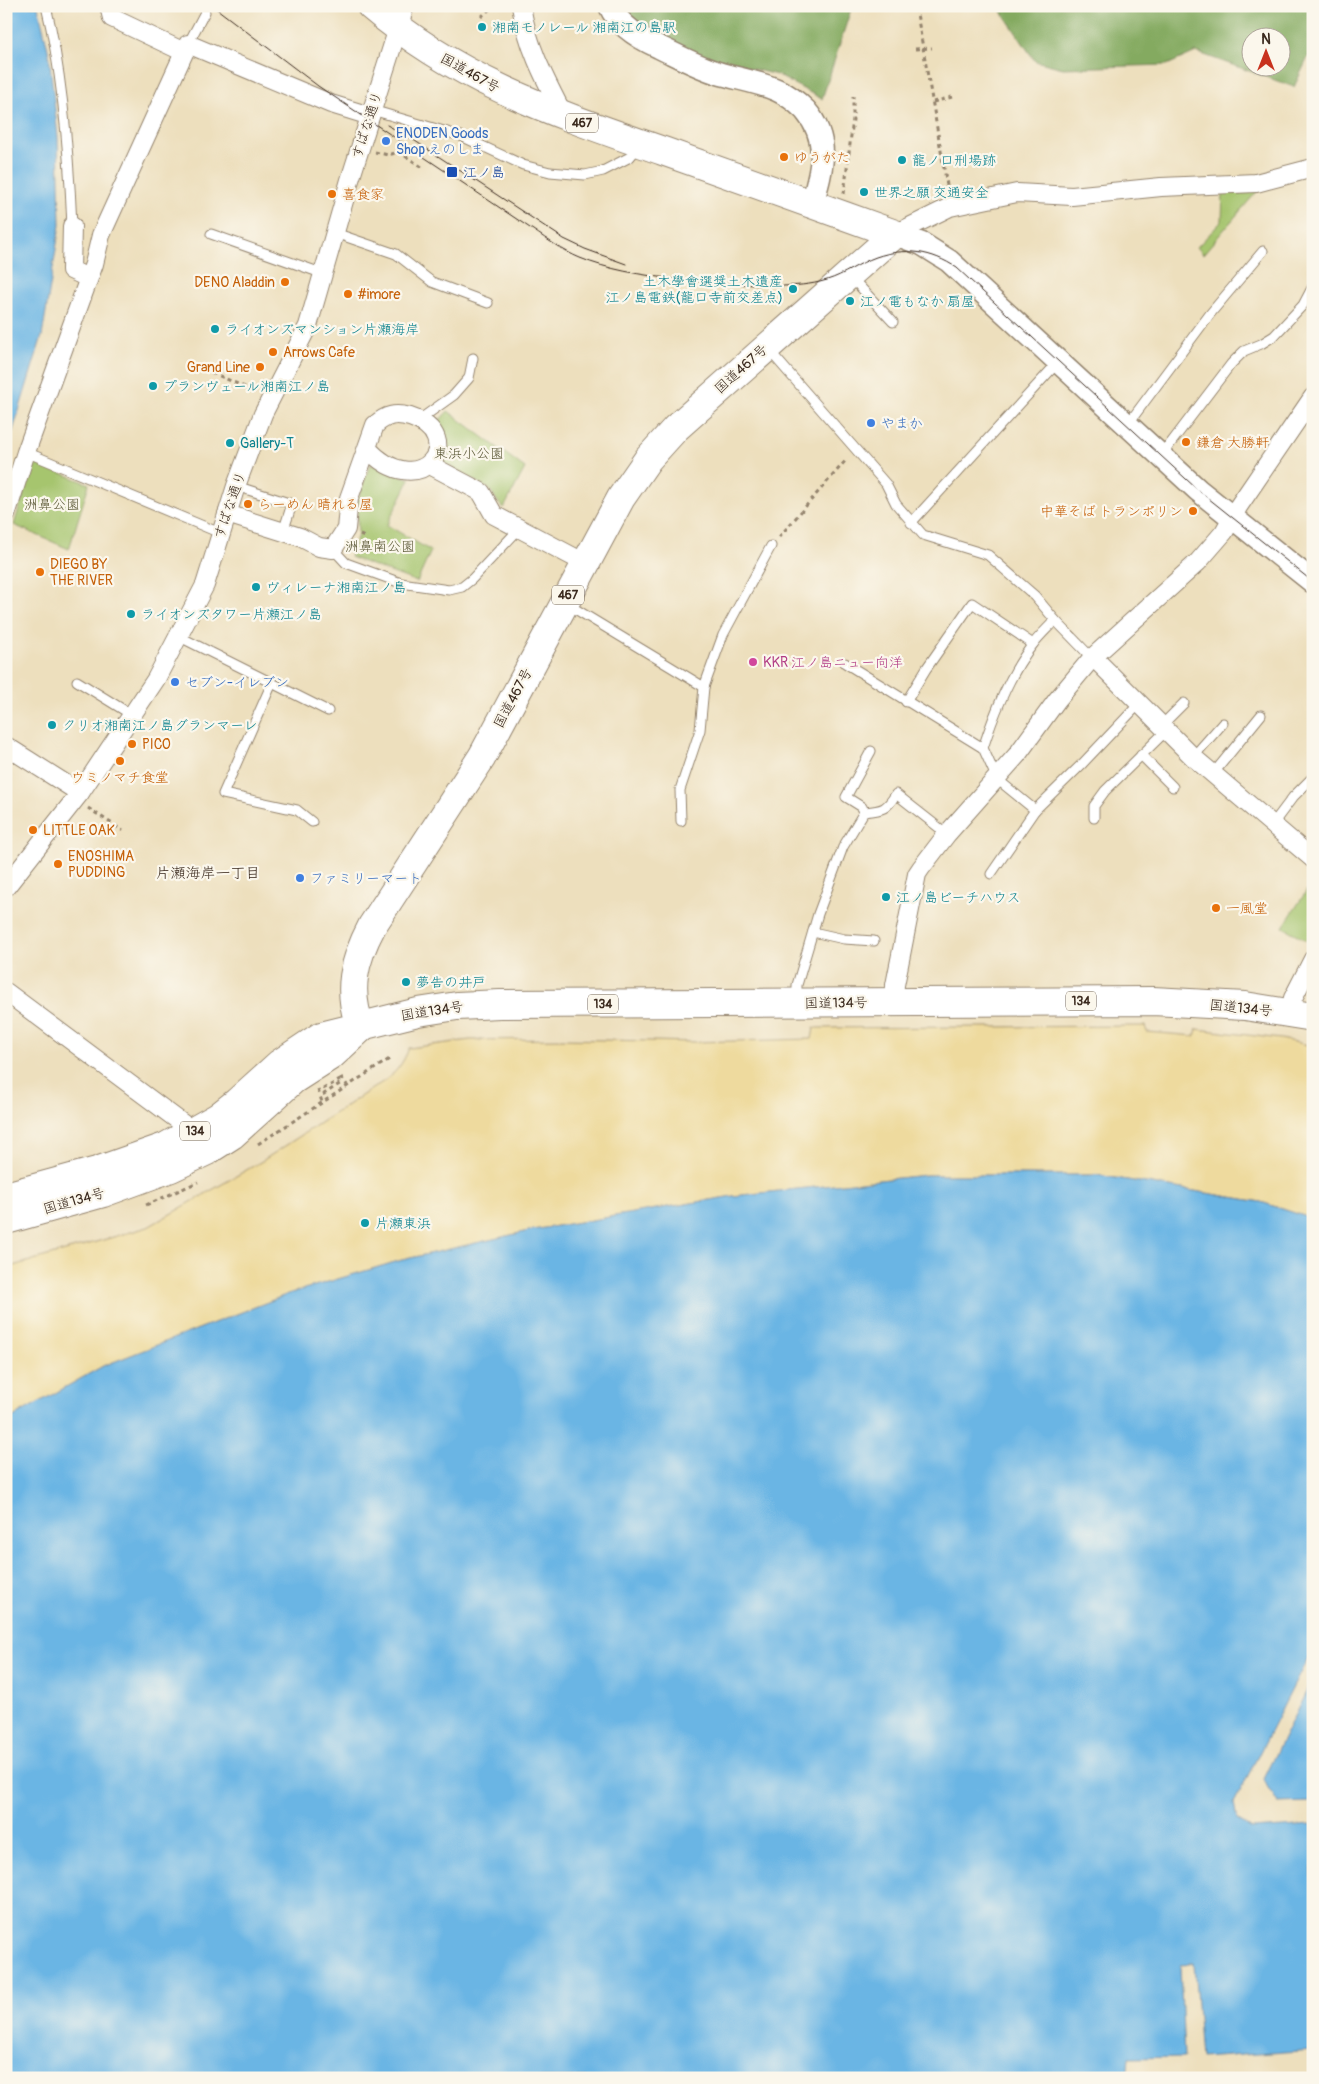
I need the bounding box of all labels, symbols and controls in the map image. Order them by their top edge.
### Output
place label: 湘南モノレール 湘南江の島駅 [492,19,676,36]
marker: 湘南モノレール 湘南江の島駅 [476,21,488,33]
north arrow [1242,28,1292,78]
text: N [1261,31,1271,48]
street label: 国道467号 [437,50,503,96]
street label: すばな通り [348,89,386,161]
road number: 467 [566,114,598,132]
place label: ENODEN Goods Shop えのしま [396,125,489,158]
marker: ENODEN Goods Shop えのしま [380,135,392,147]
place label: ゆうがた [794,149,850,166]
marker: ゆうがた [778,151,790,163]
place label: 龍ノ口刑場跡 [912,152,996,169]
marker: 龍ノ口刑場跡 [896,154,908,166]
place label: 江ノ島 [463,164,505,181]
marker: 江ノ島 [445,165,459,179]
place label: 世界之願 交通安全 [874,184,989,201]
place label: 喜食家 [342,186,384,203]
marker: 世界之願 交通安全 [858,186,870,198]
marker: 喜食家 [326,188,338,200]
place label: 土木學會選奨土木遺産 江ノ島電鉄(龍口寺前交差点) [606,273,783,306]
place label: DENO Aladdin [194,274,275,291]
marker: DENO Aladdin [279,276,291,288]
marker: 土木學會選奨土木遺産 江ノ島電鉄(龍口寺前交差点) [787,283,799,295]
place label: #imore [357,286,401,303]
marker: #imore [342,288,354,300]
place label: 江ノ電もなか 扇屋 [860,293,975,310]
marker: 江ノ電もなか 扇屋 [844,295,856,307]
place label: ライオンズマンション片瀬海岸 [225,321,419,338]
marker: ライオンズマンション片瀬海岸 [209,323,221,335]
street label: 国道467号 [711,341,771,397]
place label: Arrows Cafe [283,344,355,361]
marker: Arrows Cafe [267,346,279,358]
place label: Grand Line [187,359,250,376]
marker: Grand Line [254,361,266,373]
place label: プランヴェール湘南江ノ島 [163,378,330,395]
marker: プランヴェール湘南江ノ島 [147,380,159,392]
place label: やまか [881,415,923,432]
marker: やまか [865,417,877,429]
place label: 鎌倉 大勝軒 [1196,434,1269,451]
place label: Gallery-T [240,435,294,452]
marker: 鎌倉 大勝軒 [1180,436,1192,448]
marker: Gallery-T [224,437,236,449]
park label: 東浜小公園 [434,445,504,462]
street label: すばな通り [211,469,249,541]
park label: 洲鼻公園 [24,496,80,513]
place label: らーめん 晴れる屋 [258,496,373,513]
marker: らーめん 晴れる屋 [242,498,254,510]
place label: 中華そば トランポリン [1040,503,1183,520]
marker: 中華そば トランポリン [1187,505,1199,517]
park label: 洲鼻南公園 [345,538,415,555]
place label: DIEGO BY THE RIVER [50,556,113,589]
marker: DIEGO BY THE RIVER [34,566,46,578]
place label: ヴィレーナ湘南江ノ島 [266,579,407,596]
marker: ヴィレーナ湘南江ノ島 [250,581,262,593]
road number: 467 [552,586,584,604]
place label: ライオンズタワー片瀬江ノ島 [141,606,322,623]
marker: ライオンズタワー片瀬江ノ島 [125,608,137,620]
place label: KKR 江ノ島ニュー向洋 [763,654,903,671]
marker: KKR 江ノ島ニュー向洋 [747,656,759,668]
street label: 国道467号 [490,665,536,731]
place label: セブン-イレブン [185,674,289,691]
marker: セブン-イレブン [169,676,181,688]
place label: クリオ湘南江ノ島グランマーレ [62,717,257,734]
marker: クリオ湘南江ノ島グランマーレ [46,719,58,731]
place label: PICO [142,736,171,753]
marker: PICO [126,738,138,750]
marker: ウミノマチ食堂 [114,755,126,767]
place label: ウミノマチ食堂 [71,769,169,786]
place label: LITTLE OAK [43,822,116,839]
marker: LITTLE OAK [27,824,39,836]
place label: ENOSHIMA PUDDING [68,848,134,881]
marker: ENOSHIMA PUDDING [52,858,64,870]
district label: 片瀬海岸一丁目 [155,864,261,883]
place label: ファミリーマート [310,870,422,887]
marker: ファミリーマート [294,872,306,884]
place label: 江ノ島ビーチハウス [896,889,1020,906]
marker: 江ノ島ビーチハウス [880,891,892,903]
place label: 一風堂 [1226,900,1268,917]
marker: 一風堂 [1210,902,1222,914]
place label: 夢告の井戸 [416,974,486,991]
marker: 夢告の井戸 [400,976,412,988]
road number: 134 [1066,991,1096,1010]
road number: 134 [588,994,618,1014]
street label: 国道134号 [804,994,868,1012]
street label: 国道134号 [1209,996,1273,1020]
street label: 国道134号 [399,998,465,1024]
road number: 134 [180,1122,210,1140]
street label: 国道134号 [41,1184,107,1218]
place label: 片瀬東浜 [375,1215,431,1232]
marker: 片瀬東浜 [359,1217,371,1229]

